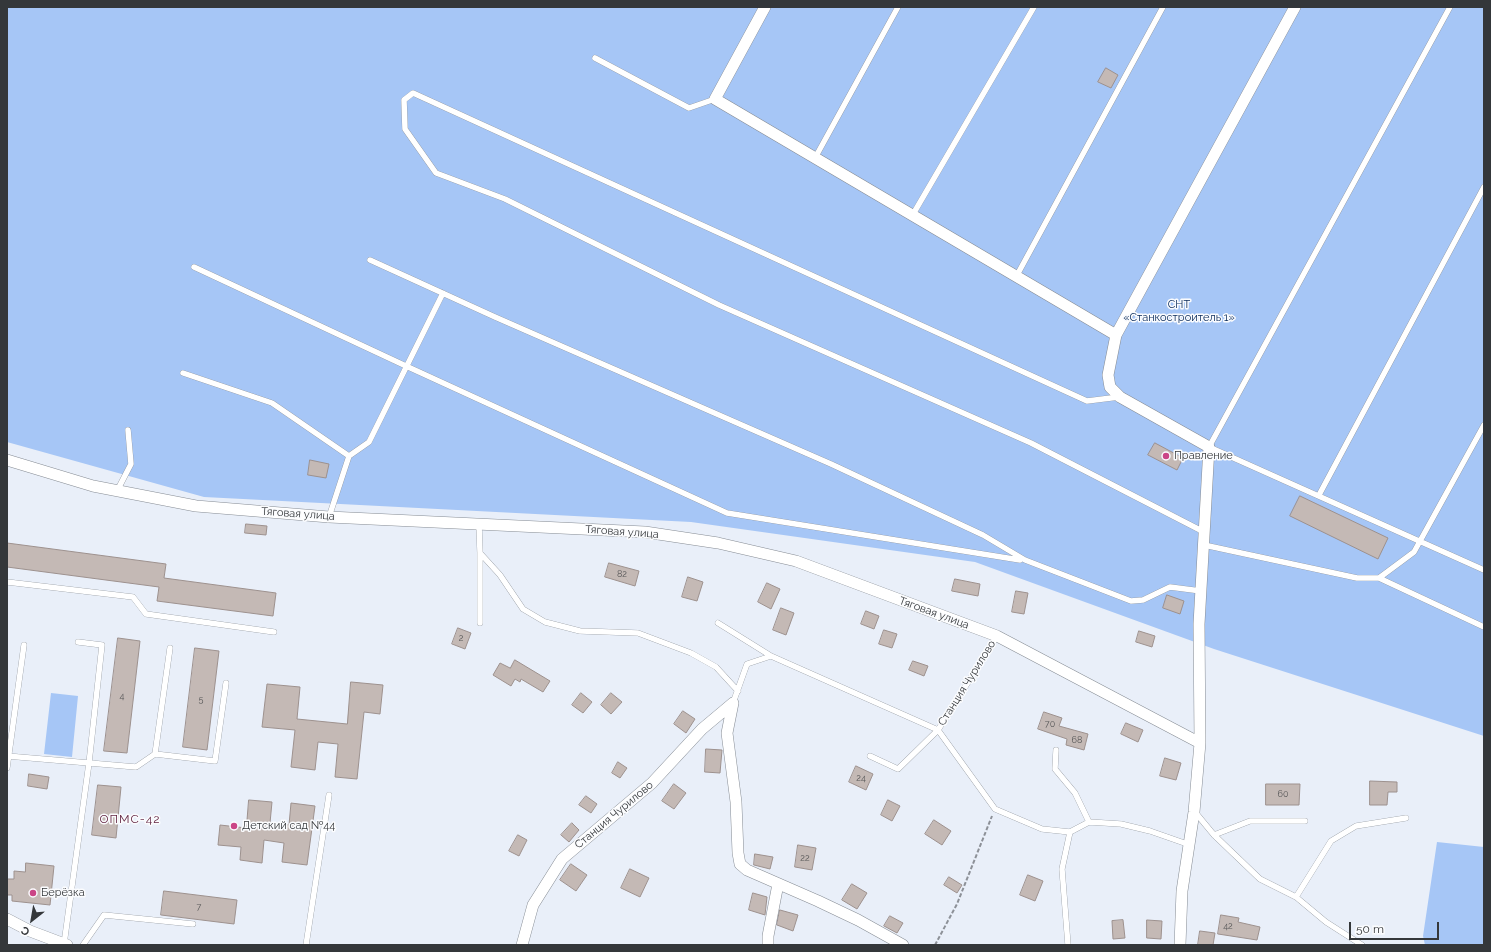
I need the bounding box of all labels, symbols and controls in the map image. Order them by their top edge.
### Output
park label: СНТ «Станкостроитель 1» [1123,298,1235,324]
place label: Правление [1174,449,1233,463]
marker: Правление [1161,451,1171,461]
street label: Тяговая улица [261,505,335,523]
street label: Тяговая улица [585,523,659,541]
house number: 82 [617,569,627,579]
street label: Тяговая улица [897,594,971,632]
house number: 2 [459,633,463,643]
street label: Станция Чурилово [935,638,999,728]
house number: 4 [120,691,124,701]
house number: 5 [199,694,203,704]
house number: 70 [1045,719,1055,729]
house number: 68 [1072,735,1082,745]
house number: 24 [856,773,866,783]
street label: Станция Чурилово [572,778,656,852]
house number: 60 [1278,789,1288,799]
district label: ОПМС-42 [99,812,161,826]
place label: Детский сад №44 [242,819,335,833]
marker: Детский сад №44 [229,821,239,831]
house number: 22 [800,853,810,863]
place label: Берёзка [41,886,85,900]
marker: Берёзка [28,888,38,898]
north arrow [12,900,52,940]
house number: 7 [197,902,201,912]
scale bar [1351,914,1441,940]
house number: 42 [1223,921,1233,931]
text: 50 m [1356,922,1384,936]
text: С [19,923,32,938]

